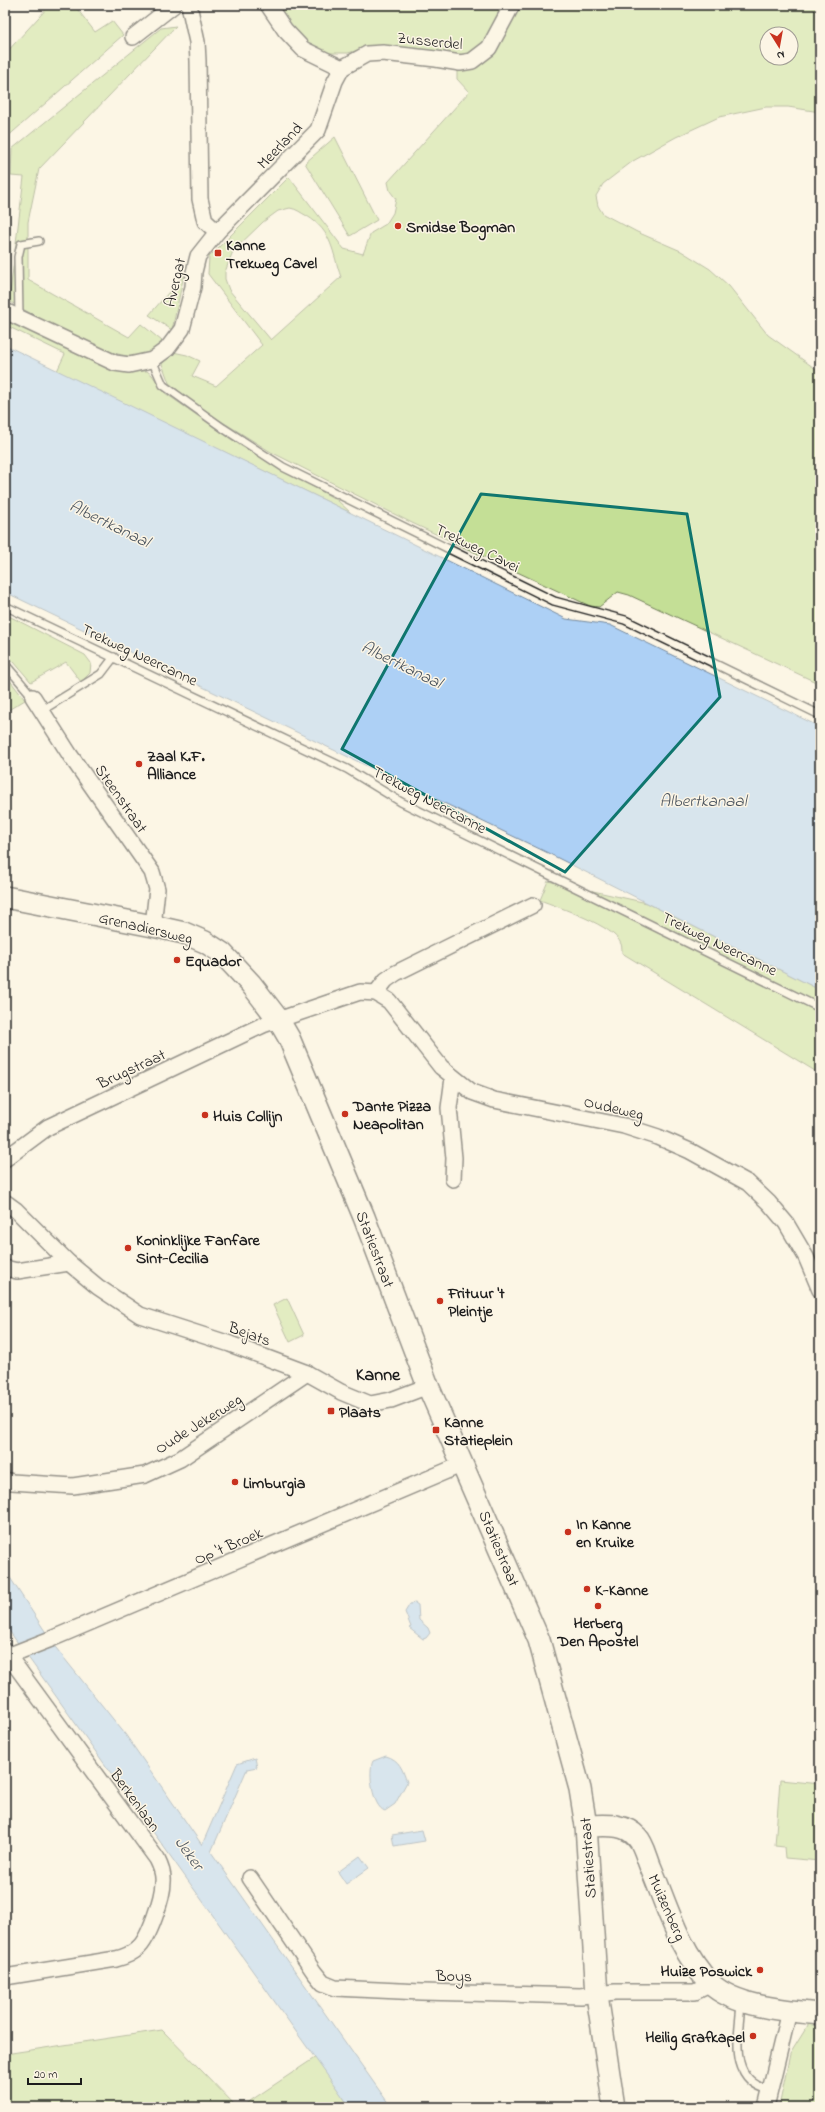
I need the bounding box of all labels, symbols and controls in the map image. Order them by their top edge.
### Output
north arrow [759,26,799,66]
street label: Zusserdel [396,27,464,57]
text: N [776,46,786,63]
street label: Meerland [252,117,309,175]
place label: Smidse Bogman [406,216,515,241]
marker: Smidse Bogman [393,221,403,231]
place label: Kanne Trekweg Cavel [226,234,317,277]
marker: Kanne Trekweg Cavel [213,248,223,258]
street label: Avergat [159,255,193,309]
water label: Albertkanaal [65,494,156,556]
street label: Trekweg Cavei [431,518,524,580]
street label: Trekweg Neercanne [77,618,202,694]
water label: Albertkanaal [357,635,448,697]
place label: Zaal K.F. Alliance [147,745,205,787]
marker: Zaal K.F. Alliance [134,759,144,769]
street label: Steenstraat [88,760,153,839]
street label: Trekweg Neercanne [368,761,491,841]
water label: Albertkanaal [659,789,749,814]
street label: Grenadiersweg [96,906,195,951]
street label: Trekweg Neercanne [657,906,782,984]
place label: Equador [185,950,242,974]
marker: Equador [172,955,182,965]
street label: Brugstraat [93,1043,171,1097]
street label: Oudeweg [581,1090,646,1127]
place label: Dante Pizza Neapolitan [352,1095,431,1137]
place label: Huis Collijn [213,1105,283,1129]
marker: Dante Pizza Neapolitan [340,1109,350,1119]
marker: Huis Collijn [200,1110,210,1120]
street label: Statiestraat [348,1208,400,1292]
place label: Koninklijke Fanfare Sint-Cecilia [136,1229,261,1271]
marker: Koninklijke Fanfare Sint-Cecilia [123,1243,133,1253]
place label: Frituur 't Pleintje [447,1282,505,1324]
marker: Frituur 't Pleintje [435,1296,445,1306]
street label: Bejats [224,1316,274,1354]
district label: Kanne [356,1363,401,1389]
street label: Oude Jekerweg [151,1388,247,1461]
place label: Plaats [339,1401,381,1425]
marker: Plaats [326,1406,336,1416]
place label: Kanne Statieplein [444,1411,513,1453]
marker: Kanne Statieplein [431,1425,441,1435]
place label: Limburgia [243,1472,306,1497]
marker: Limburgia [230,1477,240,1487]
street label: Statiestraat [471,1507,525,1591]
place label: In Kanne en Kruike [576,1513,635,1555]
street label: Op 't Broek [191,1521,268,1572]
marker: In Kanne en Kruike [563,1527,573,1537]
place label: K-Kanne [595,1579,649,1603]
marker: K-Kanne [582,1584,592,1594]
marker: Herberg Den Apostel [593,1601,603,1611]
place label: Herberg Den Apostel [556,1612,639,1654]
street label: Berkenlaan [103,1764,166,1838]
street label: Statiestraat [574,1816,604,1899]
water label: Jeker [168,1832,211,1878]
street label: Muizenberg [641,1870,692,1945]
place label: Huize Poswick [661,1960,753,1984]
street label: Boys [435,1965,472,1989]
marker: Huize Poswick [755,1965,765,1975]
place label: Heilig Grafkapel [645,2026,745,2051]
marker: Heilig Grafkapel [748,2031,758,2041]
scale bar [28,2060,81,2086]
text: 20 m [34,2066,57,2084]

